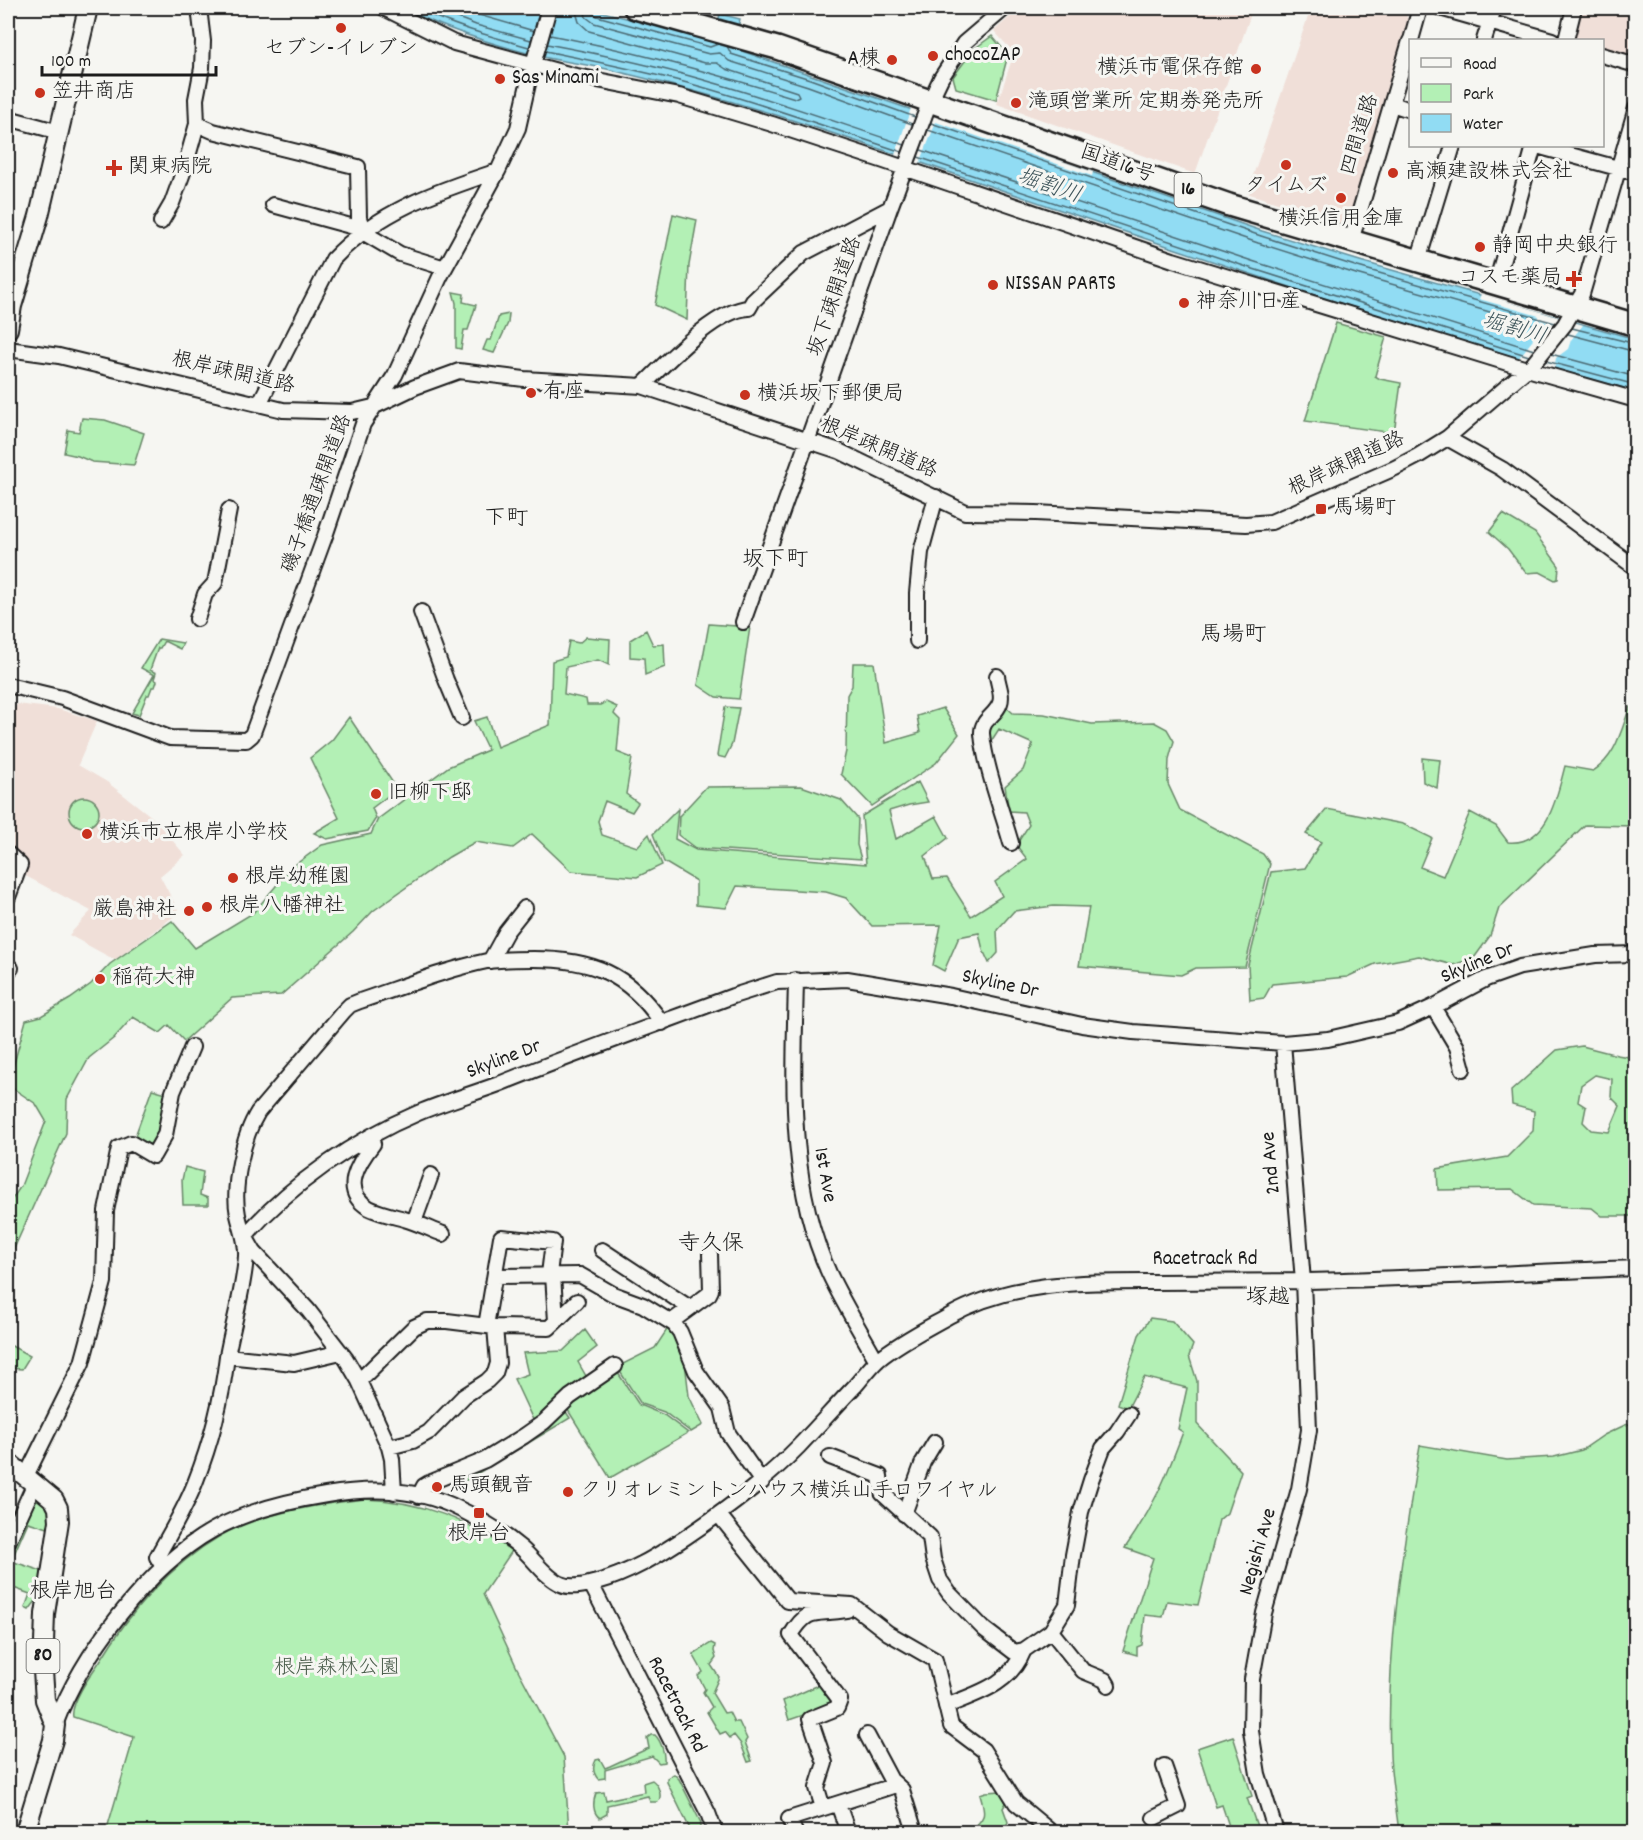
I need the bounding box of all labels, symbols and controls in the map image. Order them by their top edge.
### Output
marker: セブン-イレブン [334,21,348,35]
place label: セブン-イレブン [264,35,418,65]
scale bar [42,39,216,77]
legend [1409,39,1604,147]
place label: chocoZAP [945,41,1020,71]
place label: A棟 [848,45,880,75]
marker: chocoZAP [926,49,940,63]
text: 100 m [51,50,91,75]
marker: A棟 [885,53,899,67]
text: Road [1463,53,1497,78]
place label: 横浜市電保存館 [1097,54,1244,84]
marker: 横浜市電保存館 [1249,62,1263,76]
place label: Sas Minami [512,64,599,94]
marker: Sas Minami [493,72,507,86]
place label: 笠井商店 [52,78,136,108]
text: Park [1463,83,1494,108]
marker: 笠井商店 [33,86,47,100]
place label: 滝頭営業所 定期券発売所 [1028,88,1264,118]
street label: 四間道路 [1334,90,1388,180]
marker: 滝頭営業所 定期券発売所 [1009,96,1023,110]
text: Water [1463,113,1503,138]
street label: 国道16号 [1075,138,1159,192]
place label: 関東病院 [128,153,212,183]
marker: タイムズ [1279,158,1293,172]
place label: 高瀬建設株式会社 [1405,158,1573,188]
marker: 関東病院 [105,159,123,177]
water label: 堀割川 [1013,162,1085,212]
marker: 高瀬建設株式会社 [1386,166,1400,180]
place label: タイムズ [1245,172,1327,202]
road number: 16 [1174,173,1202,207]
marker: 横浜信用金庫 [1334,191,1348,205]
place label: 横浜信用金庫 [1278,205,1404,235]
place label: 静岡中央銀行 [1492,232,1618,262]
street label: 坂下疎開道路 [801,233,871,361]
marker: 静岡中央銀行 [1473,240,1487,254]
place label: コスモ薬局 [1458,264,1562,294]
place label: NISSAN PARTS [1005,270,1116,300]
marker: コスモ薬局 [1567,272,1581,286]
marker: NISSAN PARTS [986,278,1000,292]
place label: 神奈川日産 [1196,288,1301,318]
marker: 神奈川日産 [1177,296,1191,310]
water label: 堀割川 [1478,306,1550,354]
street label: 根岸疎開道路 [168,345,298,403]
place label: 有座 [543,378,585,408]
place label: 横浜坂下郵便局 [757,380,904,410]
marker: 有座 [524,386,538,400]
marker: 横浜坂下郵便局 [738,388,752,402]
street label: 磯子橋通疎開道路 [275,410,361,578]
street label: 根岸疎開道路 [814,411,942,487]
street label: 根岸疎開道路 [1284,425,1410,505]
place label: 馬場町 [1333,494,1396,524]
marker: 馬場町 [1314,502,1328,516]
district label: 下町 [484,504,528,535]
district label: 坂下町 [742,545,808,576]
district label: 馬場町 [1200,620,1266,651]
place label: 旧柳下邸 [388,779,472,809]
marker: 旧柳下邸 [369,787,383,801]
place label: 横浜市立根岸小学校 [99,819,288,849]
marker: 横浜市立根岸小学校 [80,827,94,841]
place label: 根岸幼稚園 [245,863,350,893]
marker: 根岸幼稚園 [226,871,240,885]
place label: 根岸八幡神社 [219,892,345,922]
place label: 厳島神社 [93,896,177,926]
marker: 根岸八幡神社 [200,900,214,914]
marker: 厳島神社 [182,904,196,918]
street label: Skyline Dr [1436,935,1520,993]
street label: Skyline Dr [959,962,1041,1008]
place label: 稲荷大神 [112,964,196,994]
marker: 稲荷大神 [93,972,107,986]
street label: Skyline Dr [462,1032,546,1088]
street label: 2nd Ave [1254,1130,1290,1196]
street label: 1st Ave [804,1145,844,1205]
district label: 寺久保 [678,1229,744,1260]
street label: Racetrack Rd [1152,1245,1258,1275]
district label: 塚越 [1246,1283,1290,1314]
place label: 馬頭観音 [449,1472,533,1502]
place label: クリオレミントンハウス横浜山手ロワイヤル [580,1477,997,1507]
marker: 馬頭観音 [430,1480,444,1494]
marker: クリオレミントンハウス横浜山手ロワイヤル [561,1485,575,1499]
street label: Negishi Ave [1232,1505,1286,1599]
marker: 根岸台 [472,1506,486,1520]
place label: 根岸台 [448,1520,511,1550]
district label: 根岸旭台 [29,1577,117,1608]
road number: 80 [26,1639,60,1673]
street label: Racetrack Rd [639,1651,713,1759]
park label: 根岸森林公園 [274,1654,400,1684]

